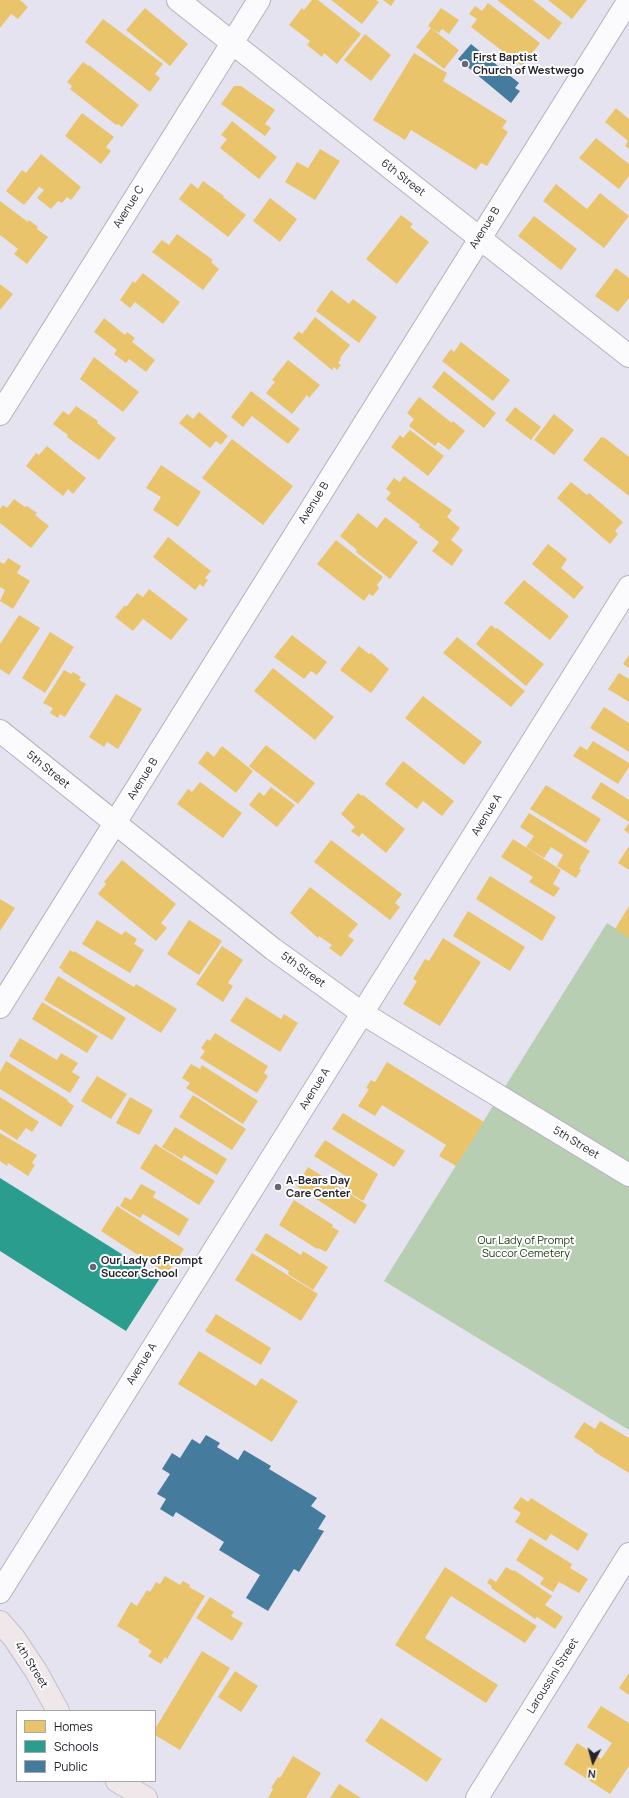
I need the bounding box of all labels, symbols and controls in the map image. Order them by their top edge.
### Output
place label: First Baptist Church of Westwego [473,51,584,77]
marker: First Baptist Church of Westwego [460,59,470,69]
street label: 6th Street [378,157,428,199]
street label: Avenue C [111,183,147,231]
street label: Avenue B [467,205,503,251]
street label: Avenue B [296,480,332,526]
street label: 5th Street [24,749,72,791]
street label: Avenue B [125,756,161,802]
street label: Avenue A [469,792,505,838]
street label: 5th Street [278,949,328,991]
street label: Avenue A [297,1066,333,1112]
street label: 5th Street [550,1124,602,1162]
place label: A-Bears Day Care Center [286,1174,350,1200]
marker: A-Bears Day Care Center [273,1182,283,1192]
park label: Our Lady of Prompt Succor Cemetery [478,1234,574,1260]
place label: Our Lady of Prompt Succor School [101,1254,203,1280]
marker: Our Lady of Prompt Succor School [88,1262,98,1272]
street label: Avenue A [124,1341,160,1387]
street label: Laroussini Street [525,1636,581,1716]
street label: 4th Street [12,1639,50,1691]
legend [16,1710,156,1782]
text: Homes [54,1718,93,1735]
text: Schools [54,1738,98,1755]
north arrow [573,1742,613,1782]
text: Public [54,1758,88,1775]
text: N [587,1767,596,1782]

